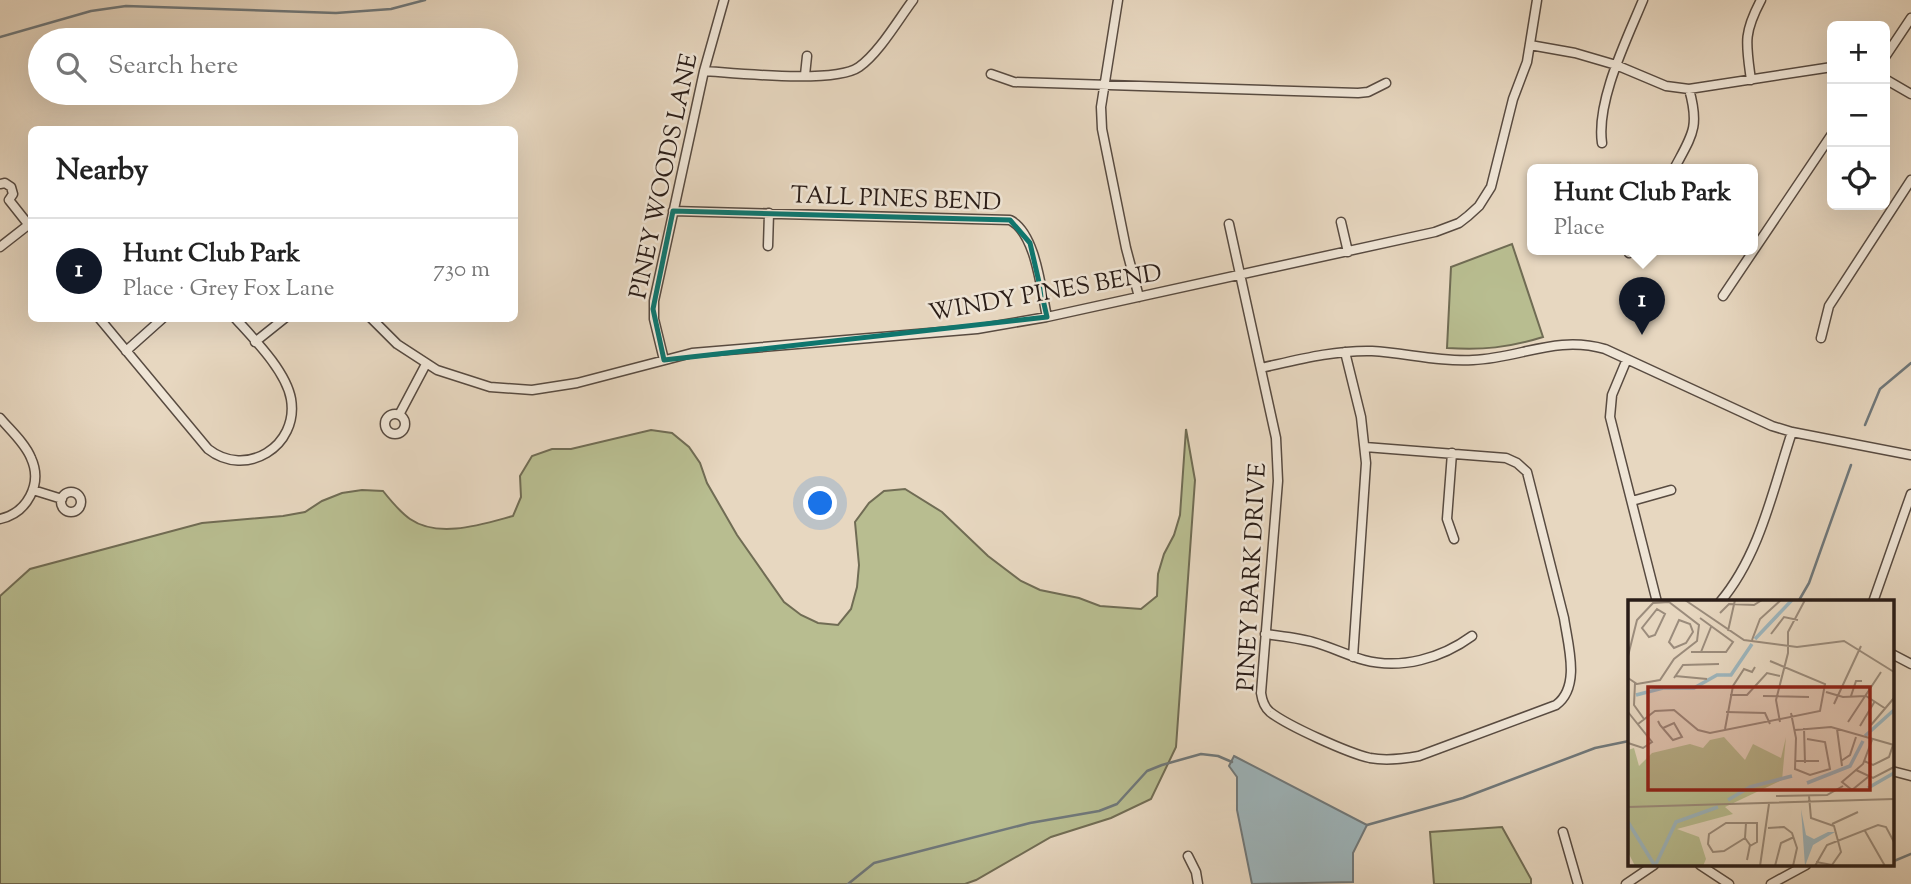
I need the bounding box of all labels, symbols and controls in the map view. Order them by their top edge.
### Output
map controls [1827,21,1890,210]
button: + [1827,21,1890,84]
search box [28,28,518,105]
icon: search [52,48,90,86]
text: Search here [108,48,238,85]
street label: PINEY WOODS LANE [622,50,708,302]
button: − [1827,84,1890,147]
button: locate [1827,147,1890,210]
text: Nearby [56,150,148,193]
popup [1527,164,1758,255]
text: Hunt Club Park [1554,175,1731,212]
street label: TALL PINES BEND [790,179,1002,221]
text: Place [1554,212,1605,245]
text: Hunt Club Park [123,236,300,273]
text: 1 [75,254,83,287]
text: 730 m [433,254,490,287]
street label: WINDY PINES BEND [926,257,1165,331]
text: Place · Grey Fox Lane [123,273,334,306]
pin: 1 [1619,277,1665,335]
street label: PINEY BARK DRIVE [1230,461,1276,692]
your location [803,486,837,520]
inset map [1628,600,1894,866]

